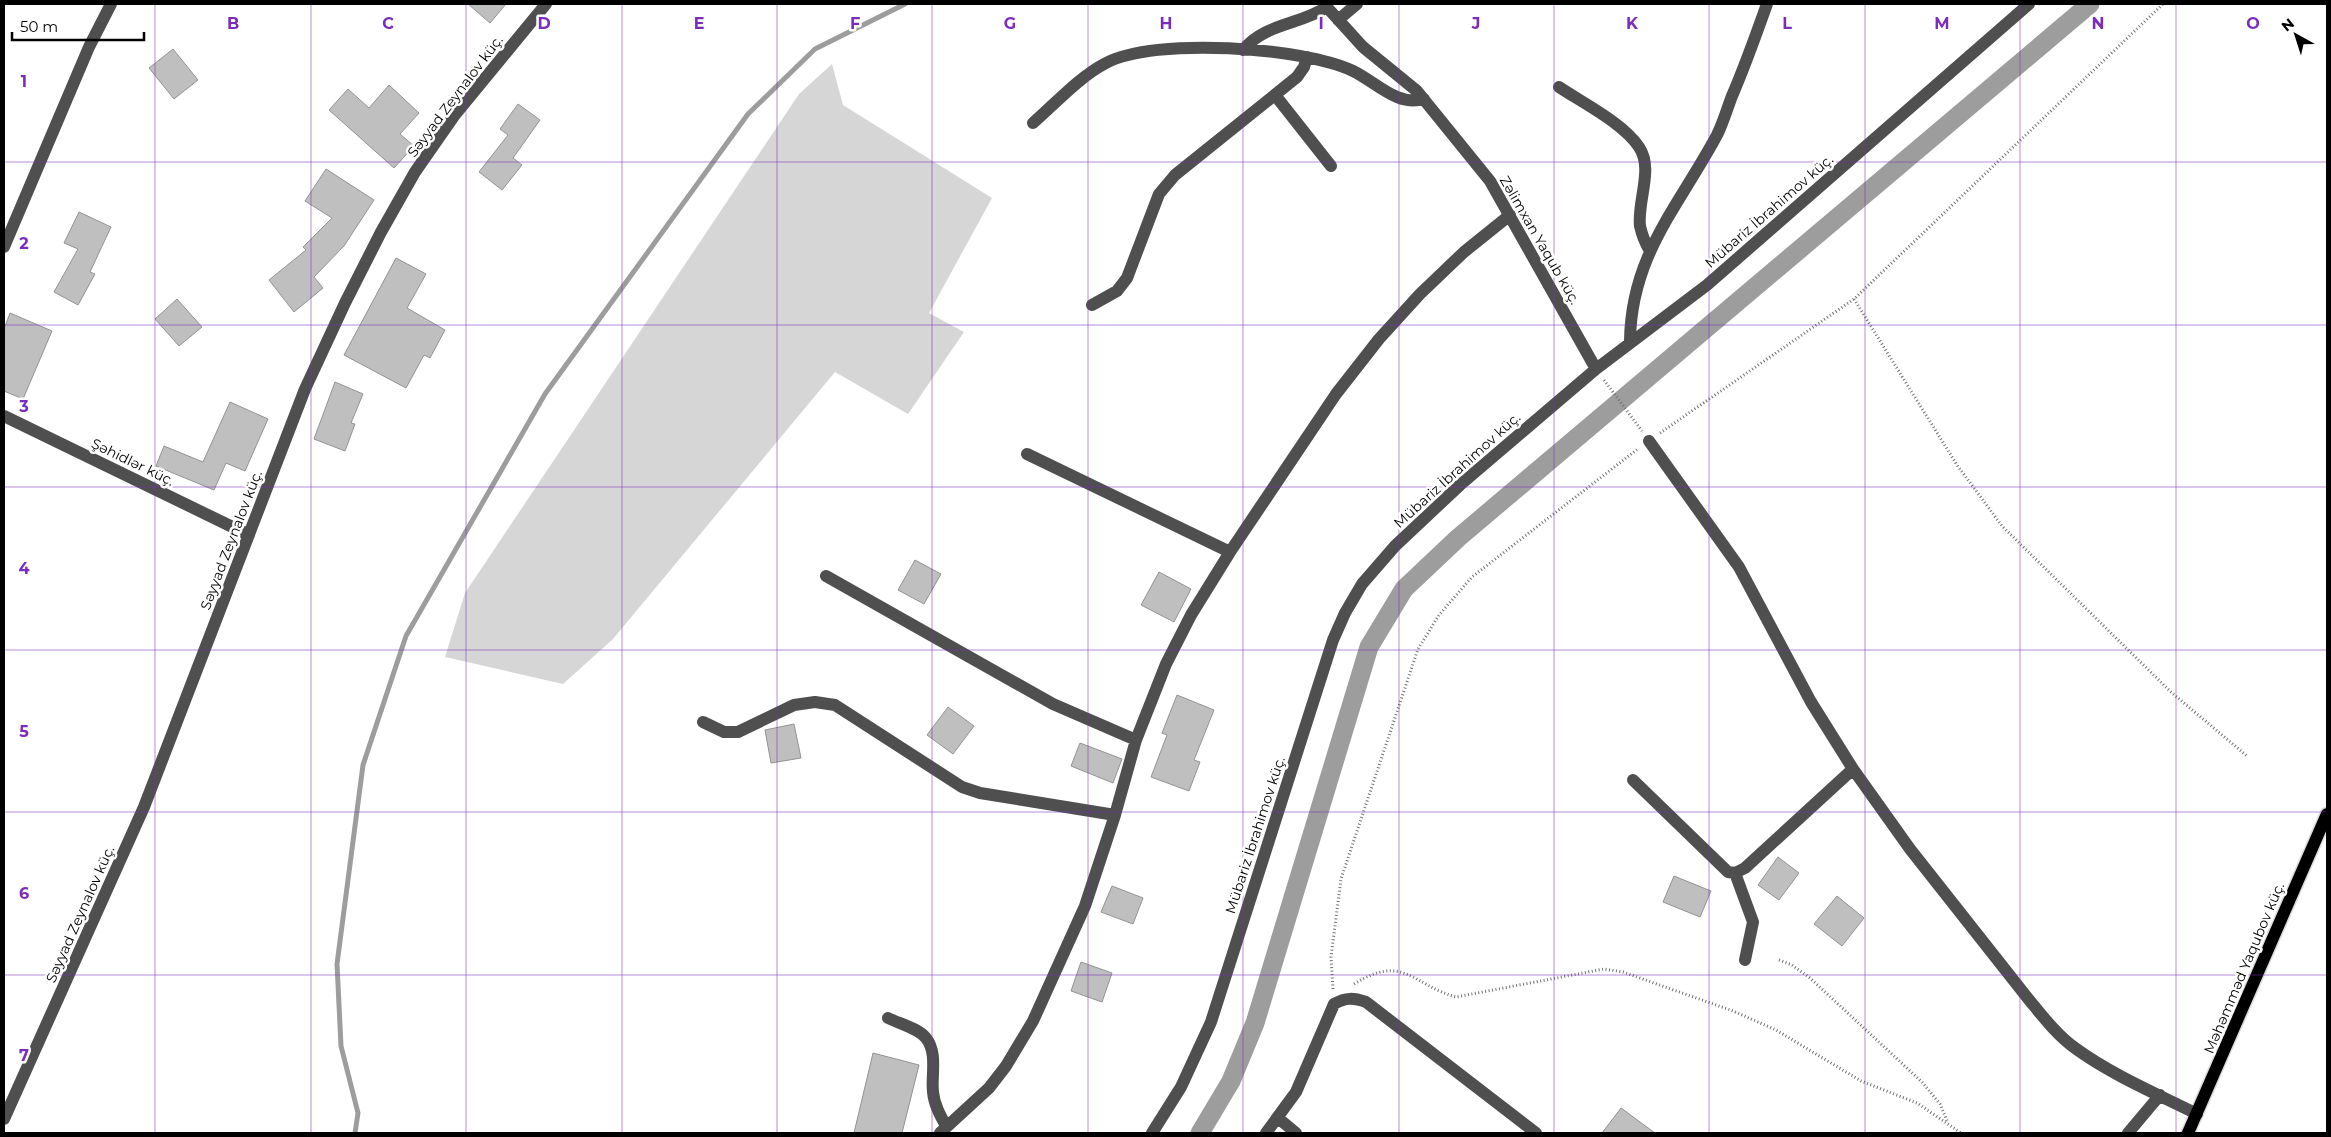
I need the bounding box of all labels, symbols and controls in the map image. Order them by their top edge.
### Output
scale bar [12,10,145,42]
north arrow [2271,10,2321,60]
text: B [227,14,239,33]
text: C [382,14,394,33]
text: D [537,14,551,33]
text: E [694,14,704,33]
text: F [850,14,860,33]
text: G [1004,14,1016,33]
text: H [1160,14,1172,33]
text: I [1318,14,1324,33]
text: J [1471,14,1480,33]
text: K [1626,14,1639,33]
text: L [1782,14,1792,33]
text: M [1934,14,1950,33]
text: N [2092,14,2104,33]
text: O [2246,14,2260,33]
text: N [2278,14,2298,35]
text: 50 m [20,17,58,36]
street label: Səyyad Zeynalov küç. [403,31,507,161]
text: 1 [21,72,27,91]
street label: Mübariz İbrahimov küç. [1701,150,1837,272]
street label: Zəlimxan Yaqub küç. [1496,172,1584,308]
text: 2 [19,234,29,253]
text: 3 [18,397,29,416]
street label: Mübariz İbrahimov küç. [1390,408,1524,532]
street label: Şəhidlər küç. [89,434,177,490]
street label: Səyyad Zeynalov küç. [196,468,266,612]
text: 4 [18,559,30,578]
text: 5 [19,722,29,741]
street label: Mübariz İbrahimov küç. [1221,754,1289,916]
street label: Səyyad Zeynalov küç. [42,843,118,985]
street label: Məhəmməd Yaqubov küç. [2200,880,2288,1056]
text: 6 [19,884,29,903]
text: 7 [19,1046,29,1065]

